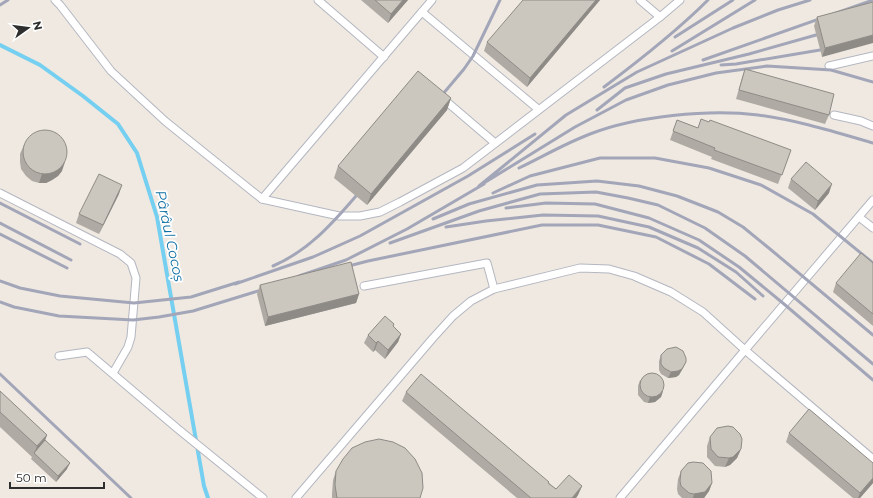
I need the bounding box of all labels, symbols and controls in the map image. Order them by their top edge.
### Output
north arrow [8,8,48,48]
text: N [30,20,46,32]
water label: Pârâul Cocoș [152,189,189,284]
scale bar [10,464,104,490]
text: 50 m [16,470,47,485]

